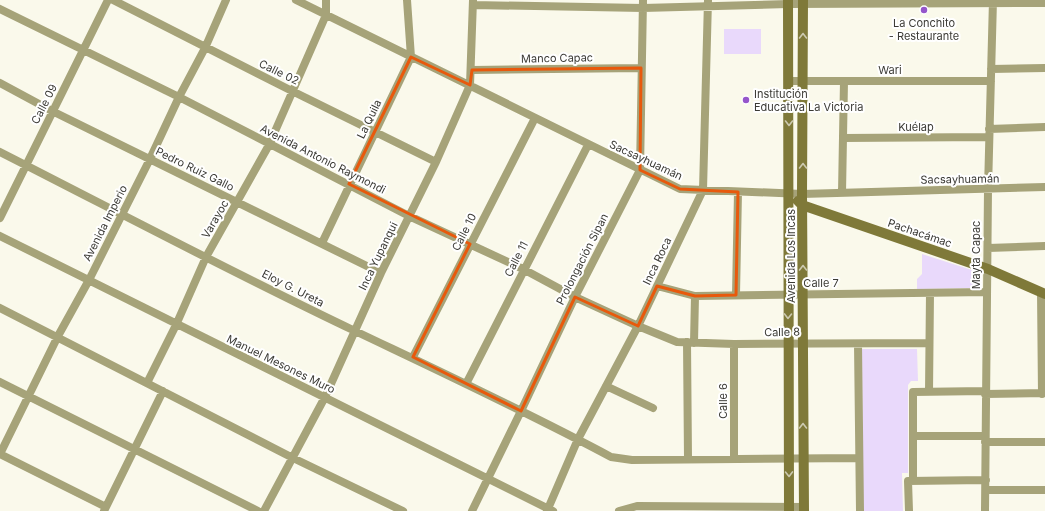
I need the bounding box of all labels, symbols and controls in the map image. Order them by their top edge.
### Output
marker: La Conchito - Restaurante [919,5,929,15]
place label: La Conchito - Restaurante [889,16,959,43]
one-way arrow [799,33,807,39]
street label: Manco Capac [521,50,593,66]
street label: Calle 02 [257,56,301,88]
street label: Wari [878,63,902,77]
street label: Calle 09 [28,82,60,126]
place label: Institución Educativa La Victoria [754,87,863,114]
marker: Institución Educativa La Victoria [741,95,751,105]
street label: La Quila [354,97,384,141]
one-way arrow [785,120,793,126]
street label: Kuélap [898,120,934,134]
street label: Avenida Antonio Raymondi [258,121,388,197]
street label: Sacsayhuamán [607,137,685,183]
street label: Pedro Ruiz Gallo [154,144,237,194]
one-way arrow [798,163,807,169]
street label: Sacsayhuamán [920,171,1000,187]
street label: Avenida Imperio [80,182,130,263]
street label: Varayoc [198,197,232,241]
street label: Avenida Los Incas [784,209,798,303]
street label: Calle 10 [449,211,479,253]
street label: Prolongación Sipan [553,211,611,307]
street label: Pachacámac [886,216,954,250]
street label: Inca Yupanqui [355,220,401,292]
street label: Mayta Capac [969,221,983,289]
street label: Inca Roca [639,235,675,287]
street label: Calle 11 [501,239,531,279]
one-way arrow [799,265,807,271]
street label: Eloy G. Ureta [260,266,326,310]
street label: Calle 7 [803,276,839,290]
one-way arrow [784,313,792,319]
street label: Calle 8 [764,325,800,339]
street label: Manuel Mesones Muro [225,332,338,397]
street label: Calle 6 [716,383,730,419]
one-way arrow [799,423,807,429]
one-way arrow [784,471,793,477]

